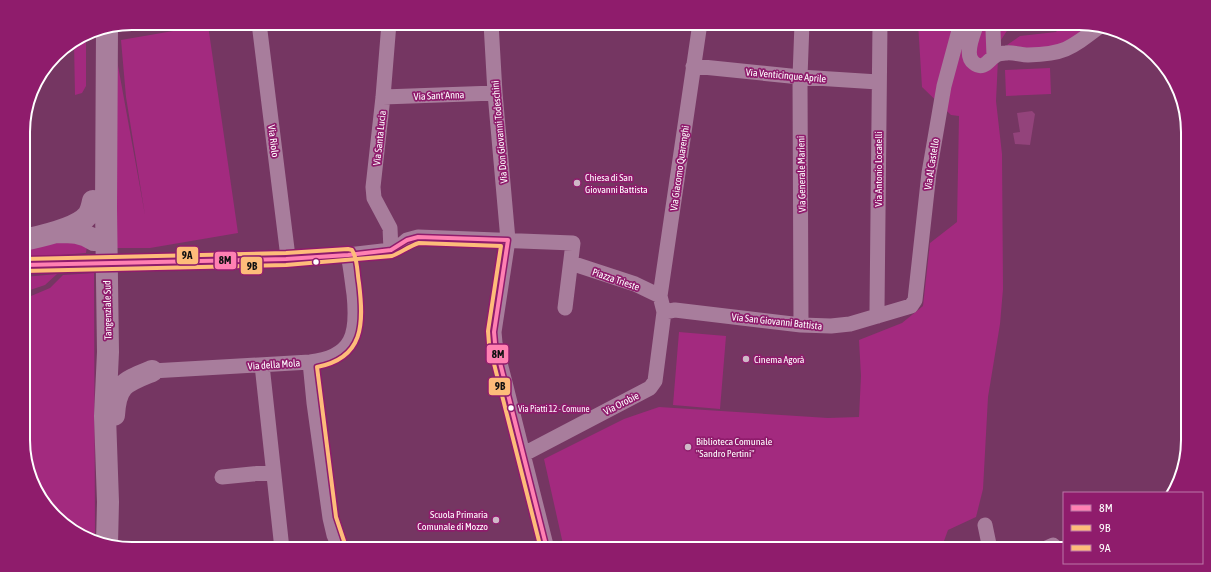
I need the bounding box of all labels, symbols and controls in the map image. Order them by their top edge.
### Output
street label: Via Venticinque Aprile [745,67,827,85]
street label: Via Don Giovanni Todeschini [490,80,509,184]
street label: Via Sant'Anna [413,89,465,102]
street label: Via Santa Lucia [371,110,388,166]
street label: Via Riolo [266,124,281,158]
street label: Via Giacomo Quarenghi [668,125,691,212]
street label: Via Antonio Locatelli [873,131,884,207]
street label: Via Generale Marieni [795,136,808,212]
street label: Via Al Castello [922,137,941,191]
place label: Chiesa di San Giovanni Battista [585,172,648,195]
marker: Chiesa di San Giovanni Battista [572,178,582,188]
line badge: 9A [176,246,199,265]
text: 9A [182,249,193,261]
line badge: 8M [214,251,237,270]
text: 8M [219,254,231,266]
line badge: 9B [240,256,263,275]
unlabelled marker [311,257,321,267]
text: 9B [247,260,258,272]
street label: Piazza Trieste [591,266,641,293]
street label: Tangenziale Sud [101,280,114,340]
street label: Via San Giovanni Battista [731,311,823,332]
line badge: 8M [486,344,509,364]
text: 8M [492,348,504,360]
marker: Cinema Agorà [741,354,751,364]
place label: Cinema Agorà [754,354,805,365]
street label: Via della Mola [247,357,301,372]
line badge: 9B [488,377,511,396]
text: 9B [495,380,506,392]
street label: Via Orobie [602,390,641,417]
marker: Via Piatti 12 - Comune [506,403,516,413]
place label: Via Piatti 12 - Comune [518,404,590,414]
place label: Biblioteca Comunale "Sandro Pertini" [696,436,773,459]
marker: Biblioteca Comunale "Sandro Pertini" [683,442,693,452]
legend [1063,492,1203,564]
text: 8M [1099,501,1113,515]
place label: Scuola Primaria Comunale di Mozzo [417,509,488,532]
marker: Scuola Primaria Comunale di Mozzo [491,515,501,525]
text: 9B [1099,521,1111,535]
text: 9A [1099,541,1111,555]

